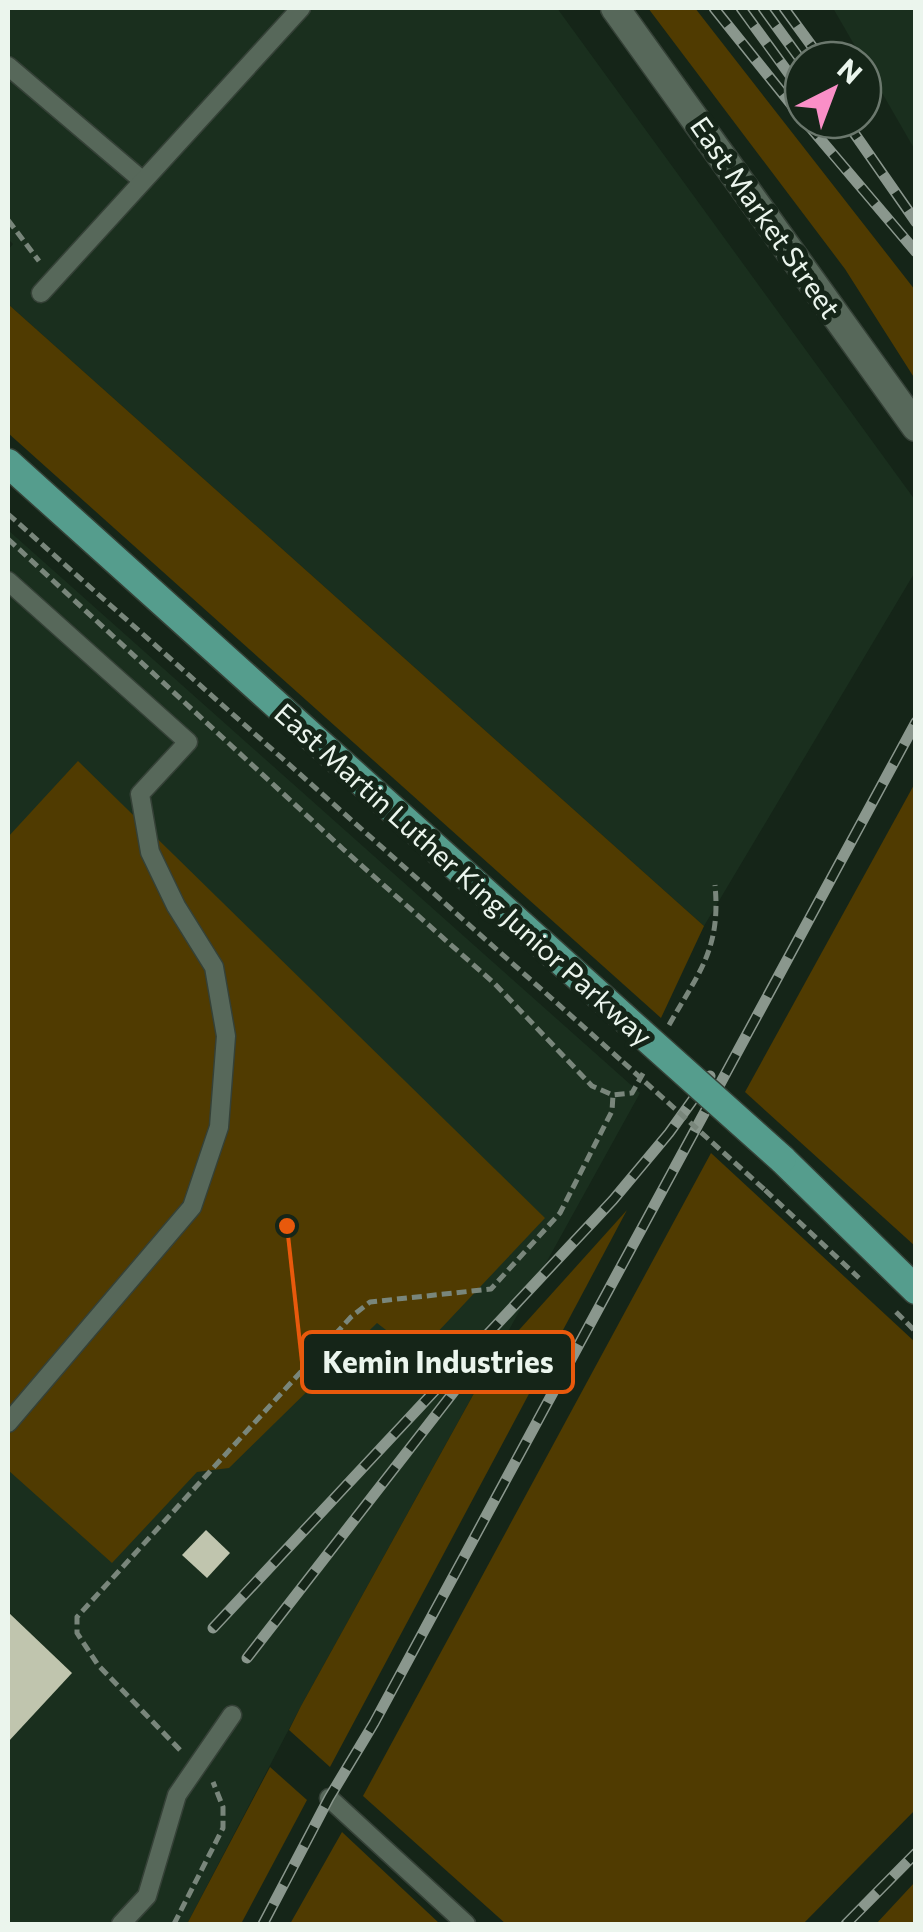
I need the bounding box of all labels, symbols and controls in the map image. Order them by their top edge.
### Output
north arrow [783,40,883,140]
text: N [831,51,870,90]
street label: East Market Street [684,110,848,324]
street label: East Martin Luther King Junior Parkway [268,695,660,1053]
callout: Kemin Industries [302,1332,573,1392]
text: Kemin Industries [322,1342,554,1379]

